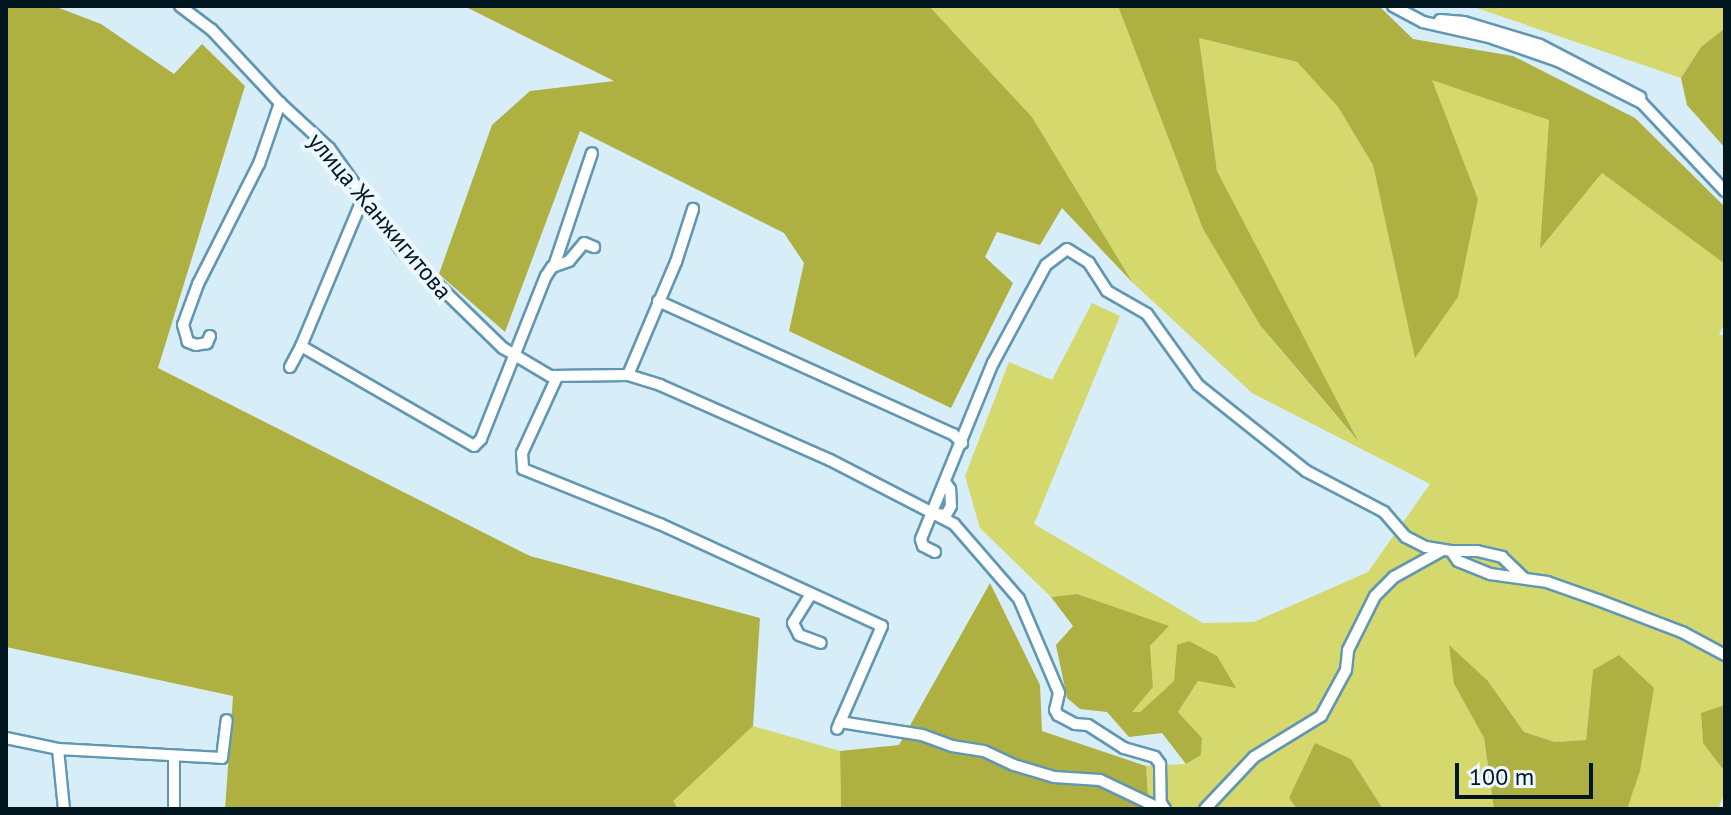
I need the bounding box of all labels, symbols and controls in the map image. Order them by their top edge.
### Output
street label: улица Жанжигитова [302,127,458,305]
scale bar [1459,747,1597,797]
text: 100 m [1469,761,1534,792]

